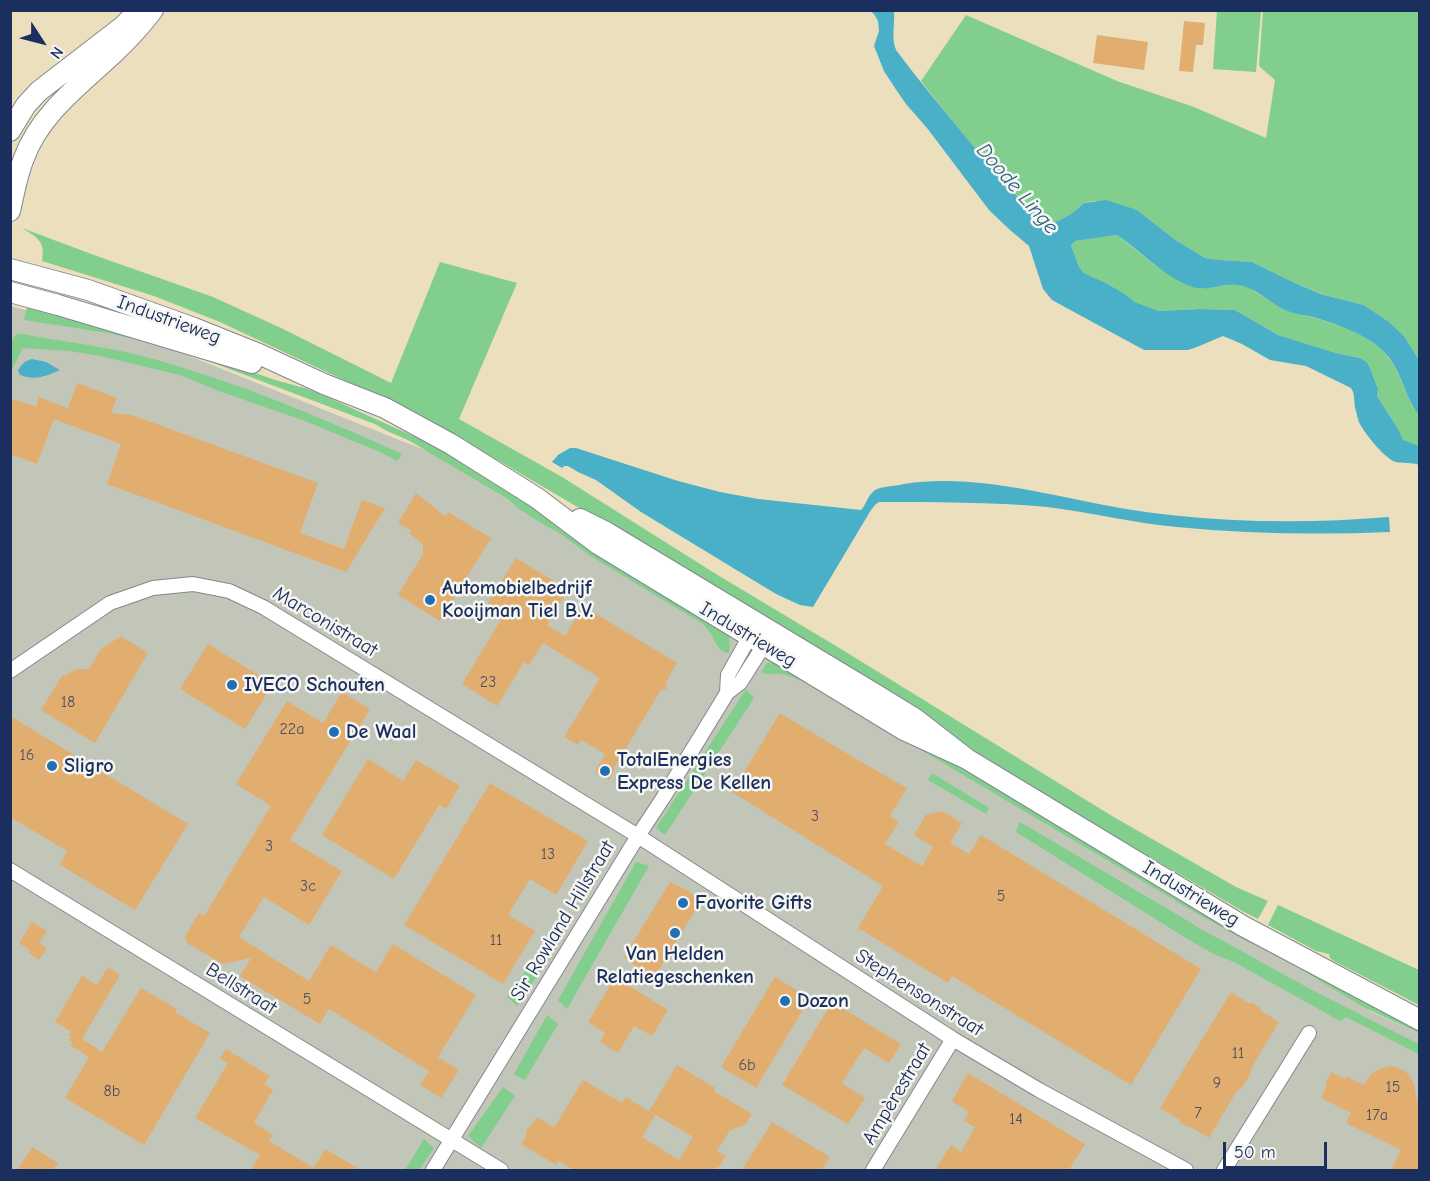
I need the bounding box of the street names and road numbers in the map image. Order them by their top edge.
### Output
street label: Industrieweg [114,290,224,350]
street label: Marconistraat [268,581,382,663]
street label: Industrieweg [695,597,801,673]
street label: Sir Rowland Hillstraat [506,836,620,1006]
street label: Industrieweg [1138,856,1244,932]
street label: Stephensonstraat [851,944,987,1042]
street label: Bellstraat [201,958,281,1020]
street label: Ampèrestraat [857,1039,937,1149]

